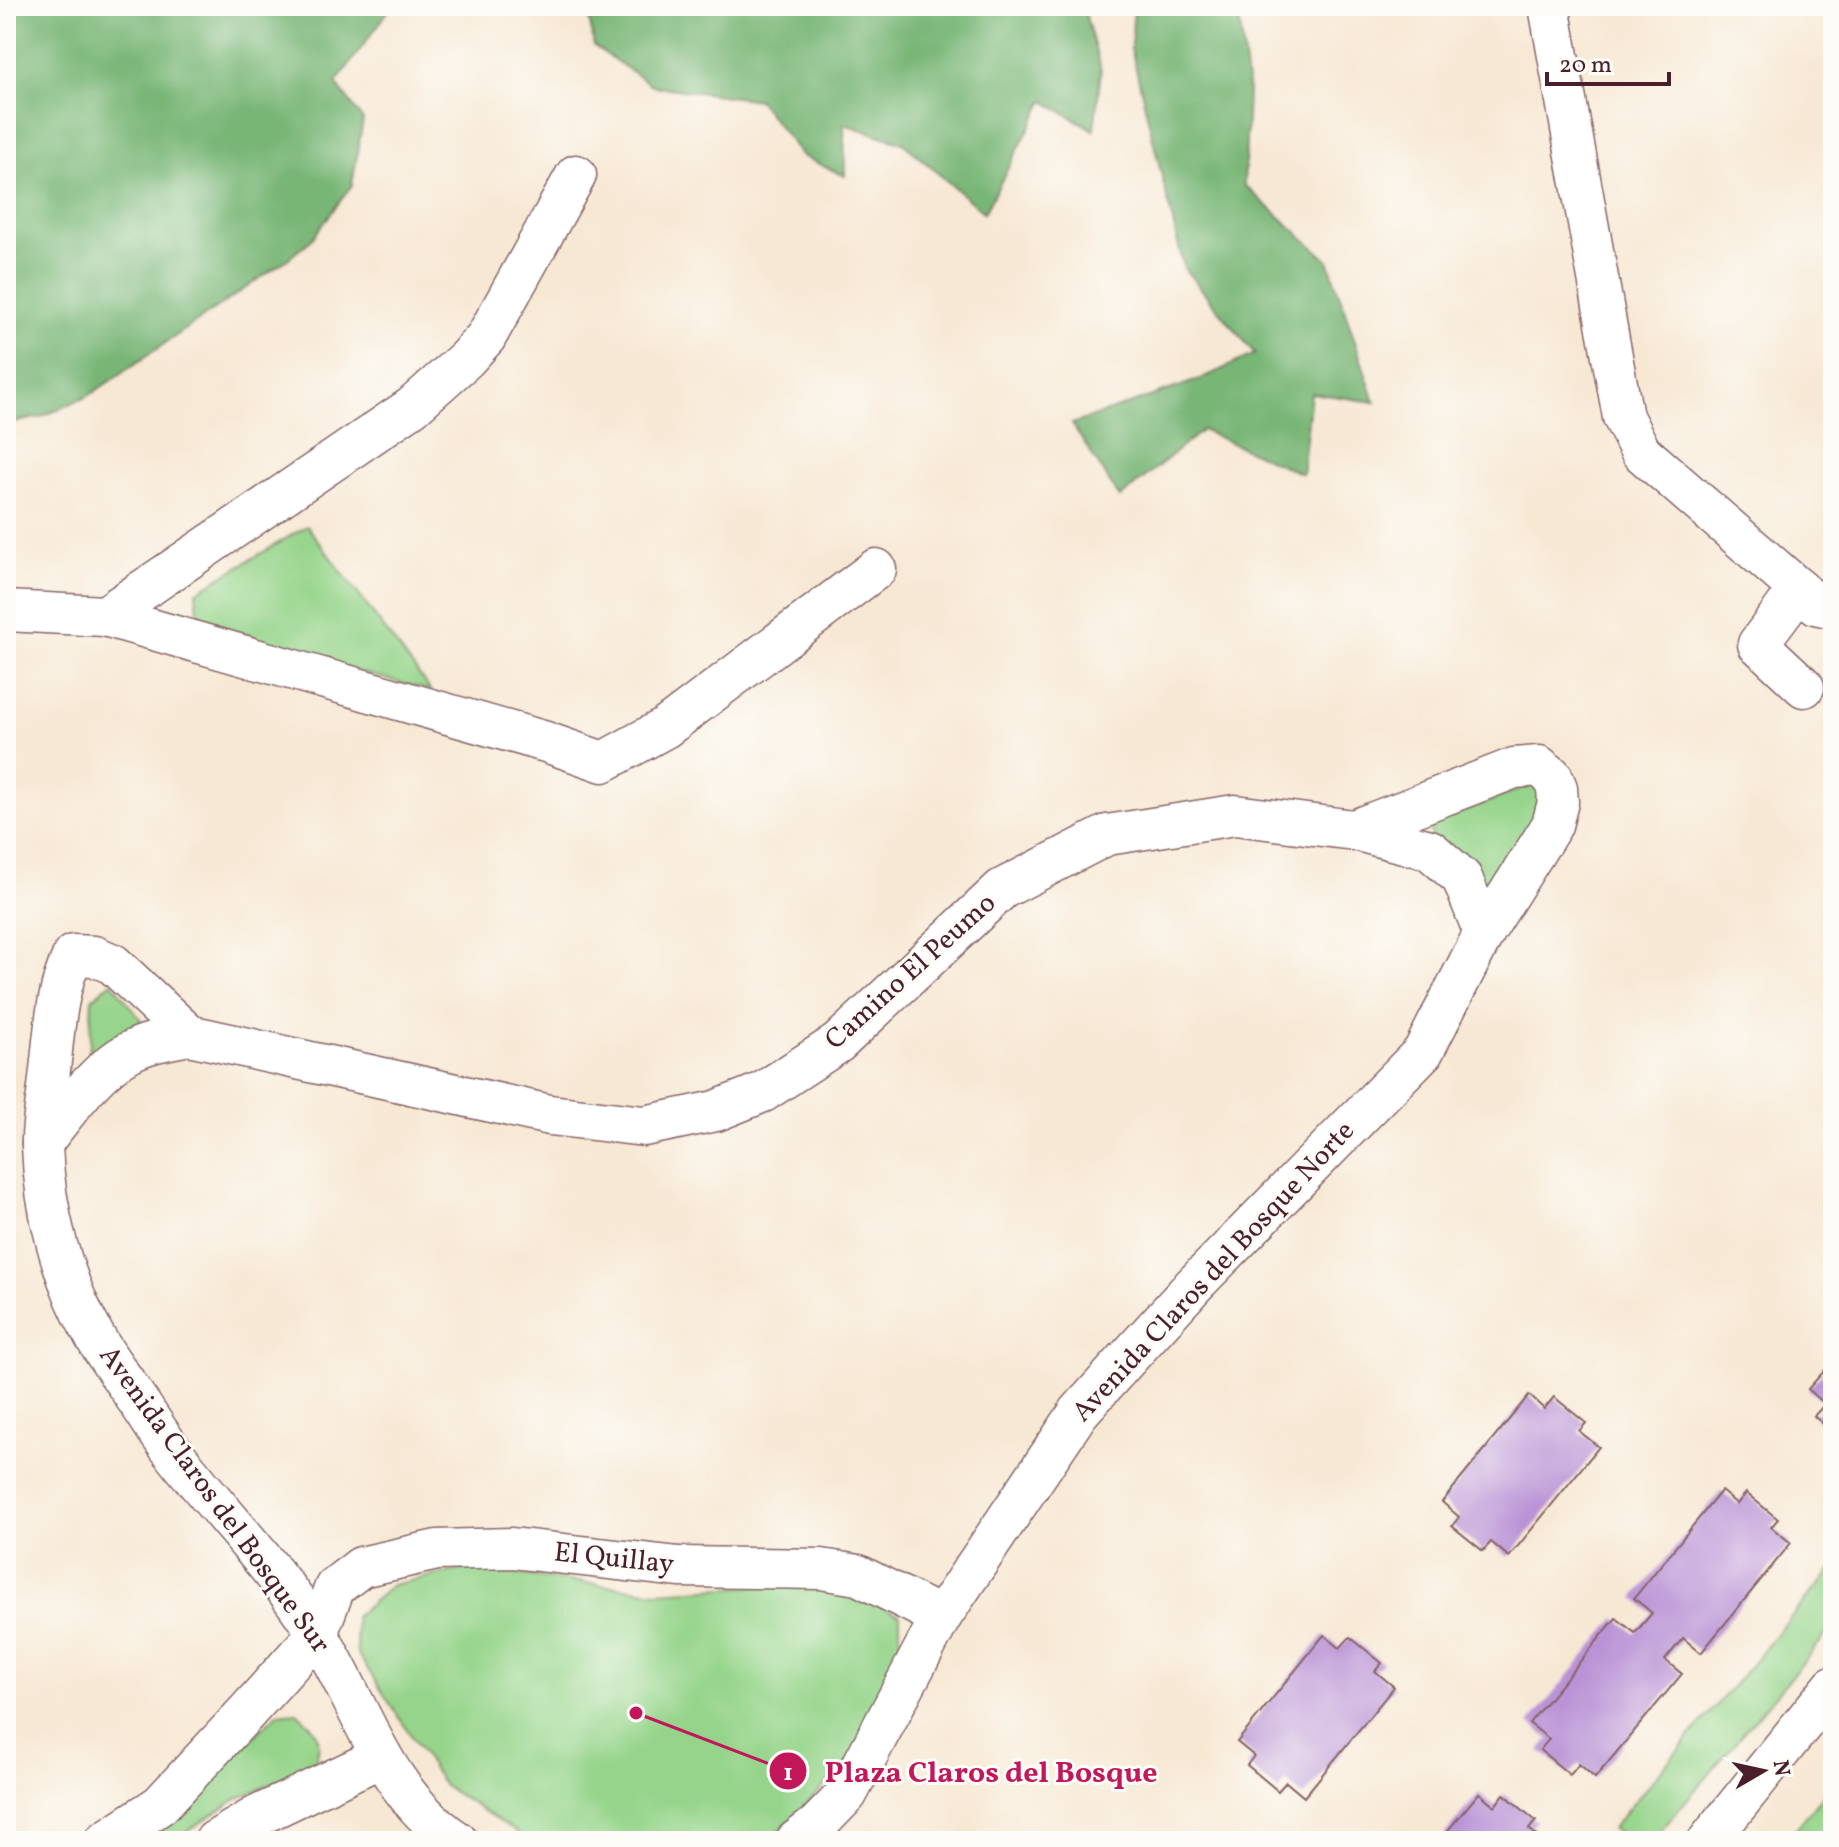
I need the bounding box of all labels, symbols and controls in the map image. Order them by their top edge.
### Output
scale bar [1547,36,1669,86]
text: 20 m [1559,49,1612,83]
street label: Camino El Peumo [817,885,1005,1059]
street label: Avenida Claros del Bosque Norte [1064,1113,1364,1431]
street label: Avenida Claros del Bosque Sur [89,1338,339,1662]
street label: El Quillay [552,1533,676,1585]
north arrow [1723,1731,1803,1811]
callout: Plaza Claros del Bosque [768,1744,1173,1798]
text: Plaza Claros del Bosque [824,1753,1158,1795]
text: 1 [783,1757,793,1791]
text: N [1764,1758,1797,1779]

